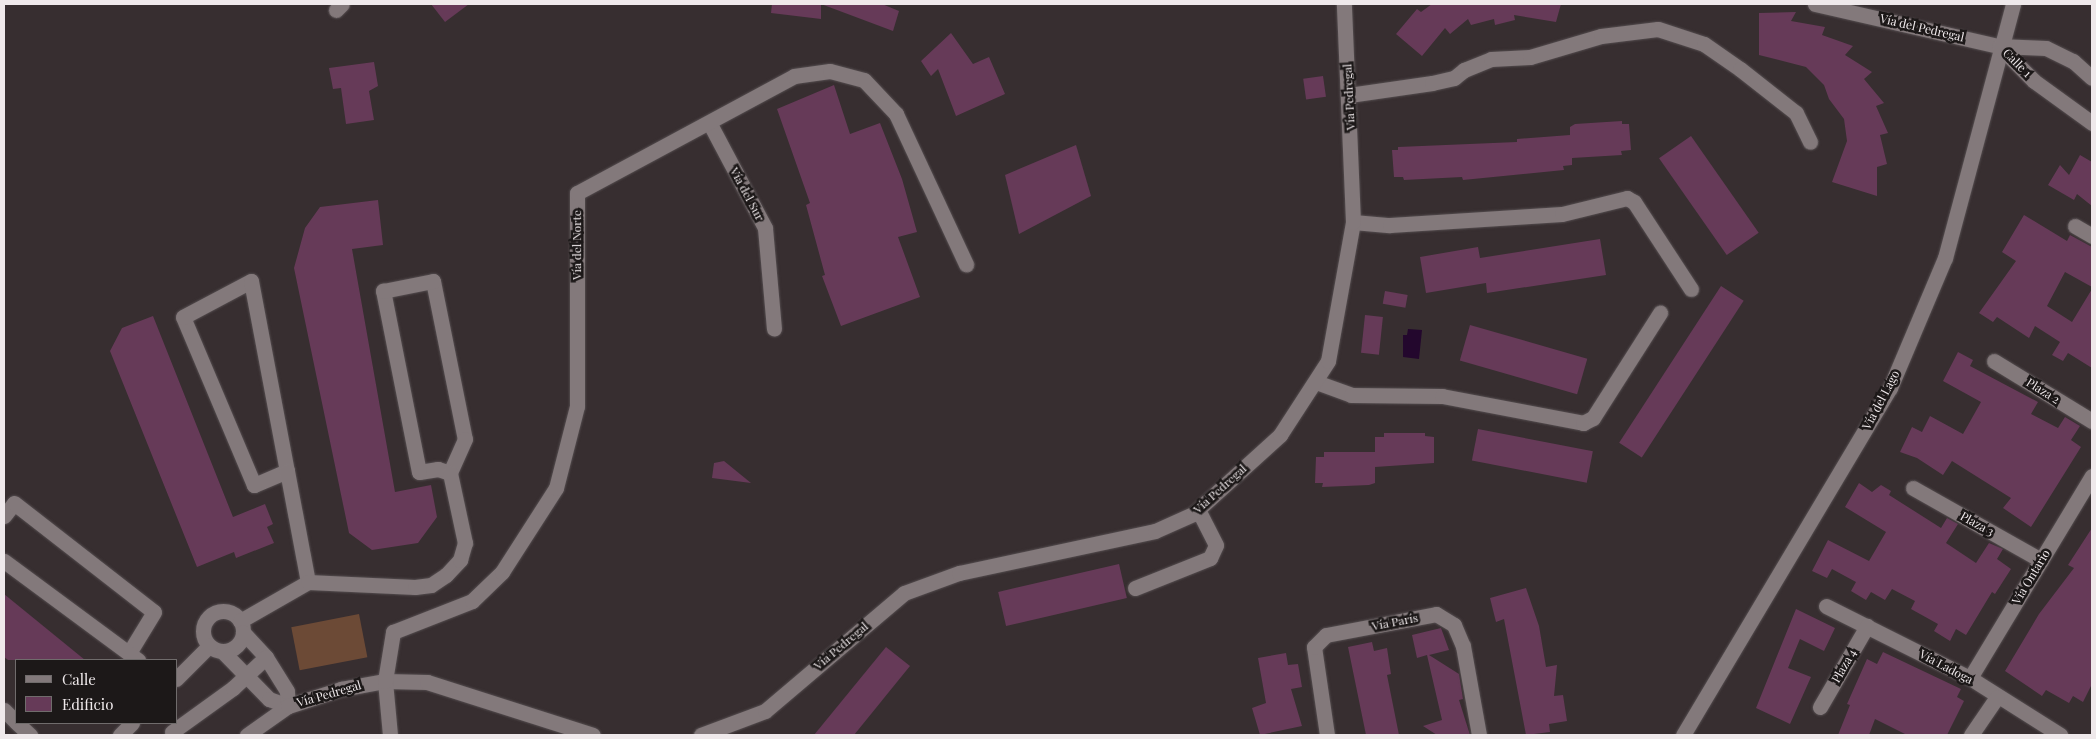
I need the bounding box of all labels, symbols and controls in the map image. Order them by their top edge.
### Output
street label: Vía del Pedregal [1878,11,1966,45]
street label: Calle 1 [2000,46,2034,80]
street label: Vía Pedregal [1340,63,1358,131]
street label: Vía del Sur [727,165,767,223]
street label: Vía del Norte [570,210,584,280]
street label: Vía del Lago [1859,368,1903,432]
street label: Plaza 2 [2024,375,2062,407]
street label: Vía Pedregal [1190,461,1250,517]
street label: Plaza 3 [1958,509,1996,539]
street label: Vía Ontario [2009,547,2053,607]
street label: Vía París [1371,610,1419,634]
street label: Vía Pedregal [811,619,871,673]
street label: Plaza 4 [1829,646,1859,686]
street label: Vía Ladoga [1917,647,1975,687]
legend [15,659,178,724]
text: Calle [62,669,96,689]
street label: Vía Pedregal [295,678,363,710]
text: Edificio [62,694,113,714]

